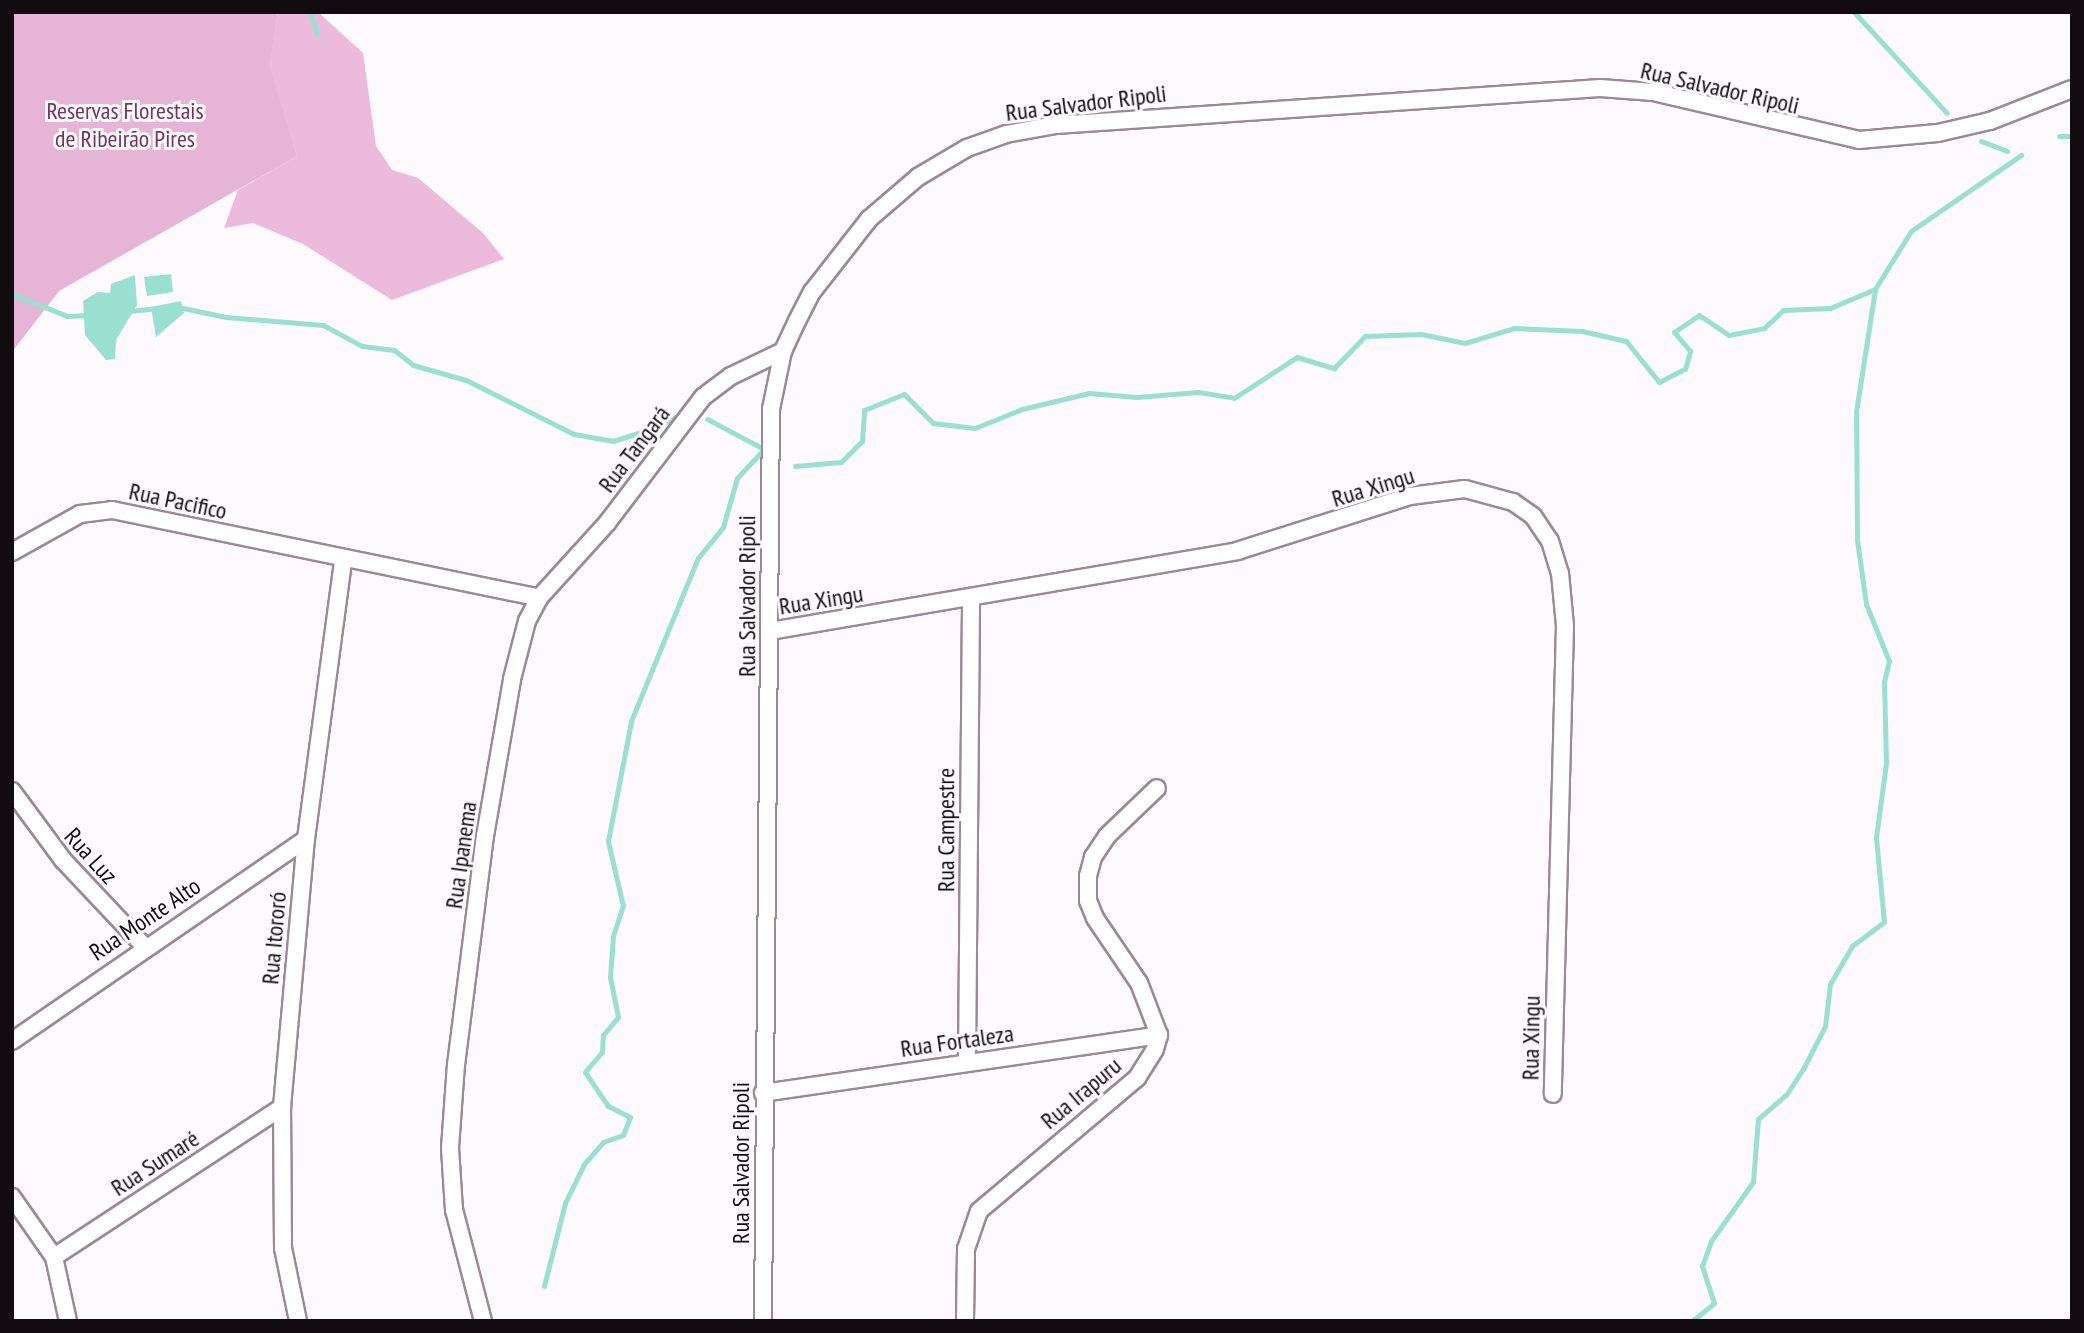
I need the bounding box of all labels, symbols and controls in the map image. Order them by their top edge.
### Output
street label: Rua Salvador Ripoli [1638,56,1802,120]
street label: Rua Salvador Ripoli [1004,79,1168,127]
park label: Reservas Florestais de Ribeirão Pires [46,97,204,153]
street label: Rua Tangará [592,400,676,498]
street label: Rua Xingu [1328,461,1418,513]
street label: Rua Pacifico [127,477,229,525]
street label: Rua Salvador Ripoli [733,515,761,677]
street label: Rua Xingu [777,579,865,621]
street label: Rua Campestre [932,768,960,892]
street label: Rua Ipanema [439,800,483,910]
street label: Rua Luz [58,822,124,890]
street label: Rua Monte Alto [84,871,206,967]
street label: Rua Itororó [256,890,292,986]
street label: Rua Xingu [1516,995,1546,1081]
street label: Rua Fortaleza [899,1019,1015,1063]
street label: Rua Irapuru [1035,1051,1127,1135]
street label: Rua Salvador Ripoli [727,1082,755,1244]
street label: Rua Sumaré [106,1124,204,1202]

